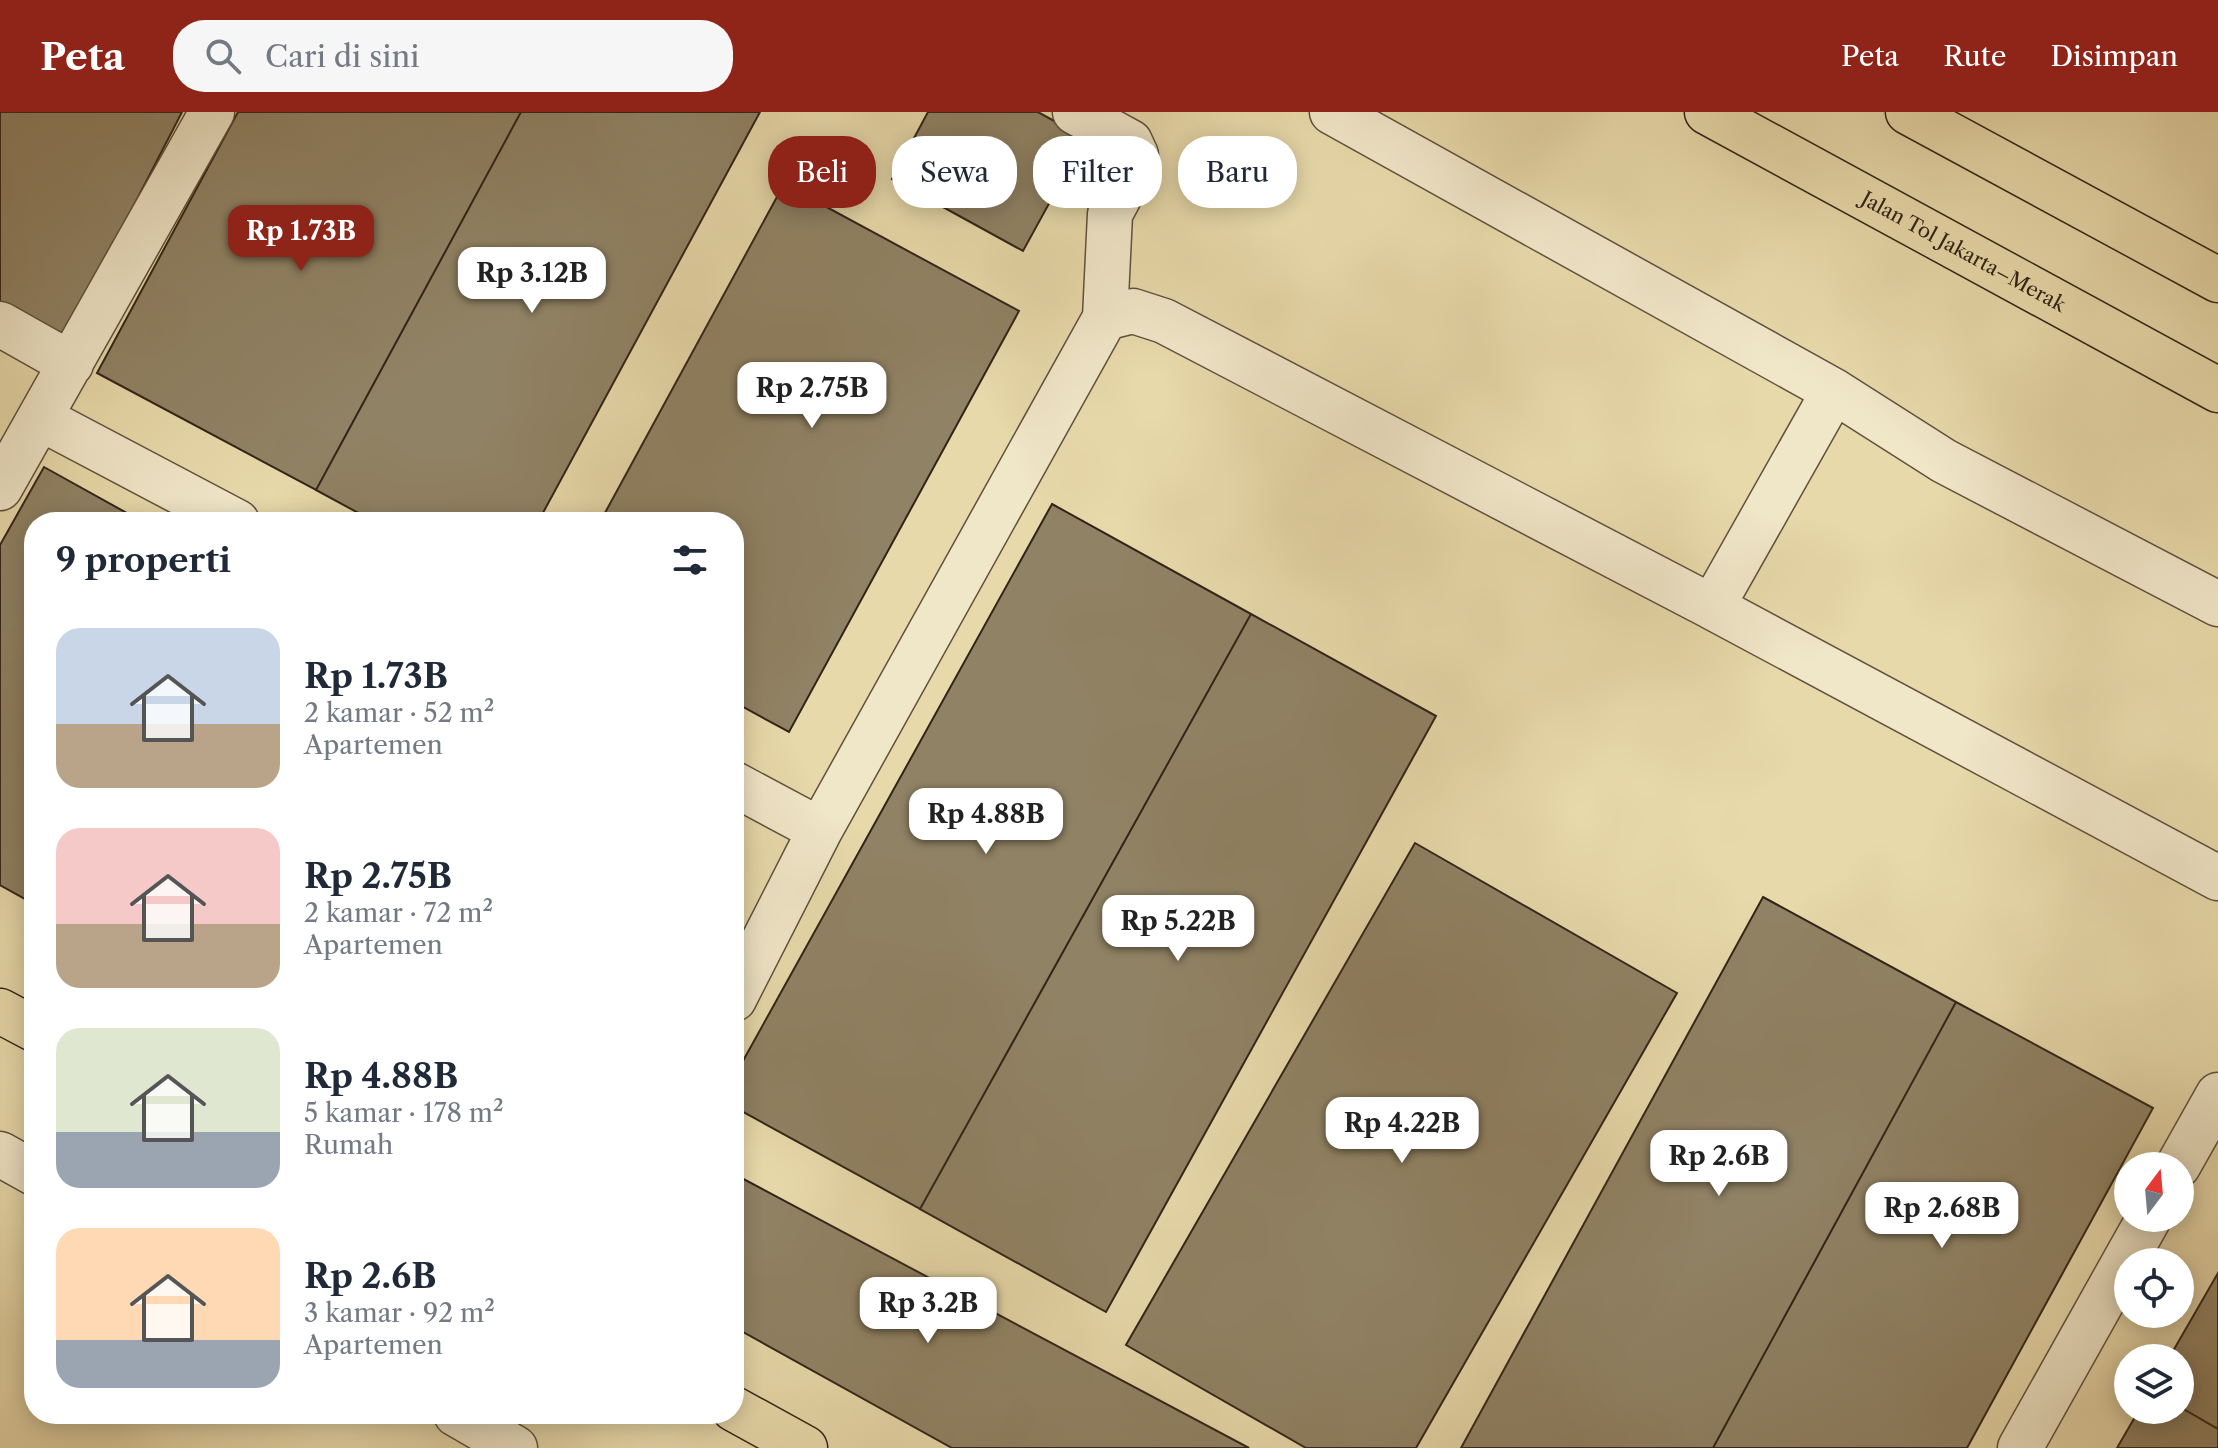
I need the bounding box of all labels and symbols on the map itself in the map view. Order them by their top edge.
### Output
street label: Jalan Tol Jakarta–Merak [1854,185,2071,318]
pin: Rp 1.73B [218,205,384,273]
pin: Rp 3.12B [449,247,615,315]
pin: Rp 2.75B [729,362,895,430]
pin: Rp 4.88B [903,788,1069,856]
pin: Rp 5.22B [1095,895,1261,963]
pin: Rp 4.22B [1319,1097,1485,1165]
pin: Rp 2.6B [1645,1130,1793,1198]
north arrow [2114,1152,2194,1232]
pin: Rp 2.68B [1859,1182,2025,1250]
pin: Rp 3.2B [854,1277,1002,1345]

